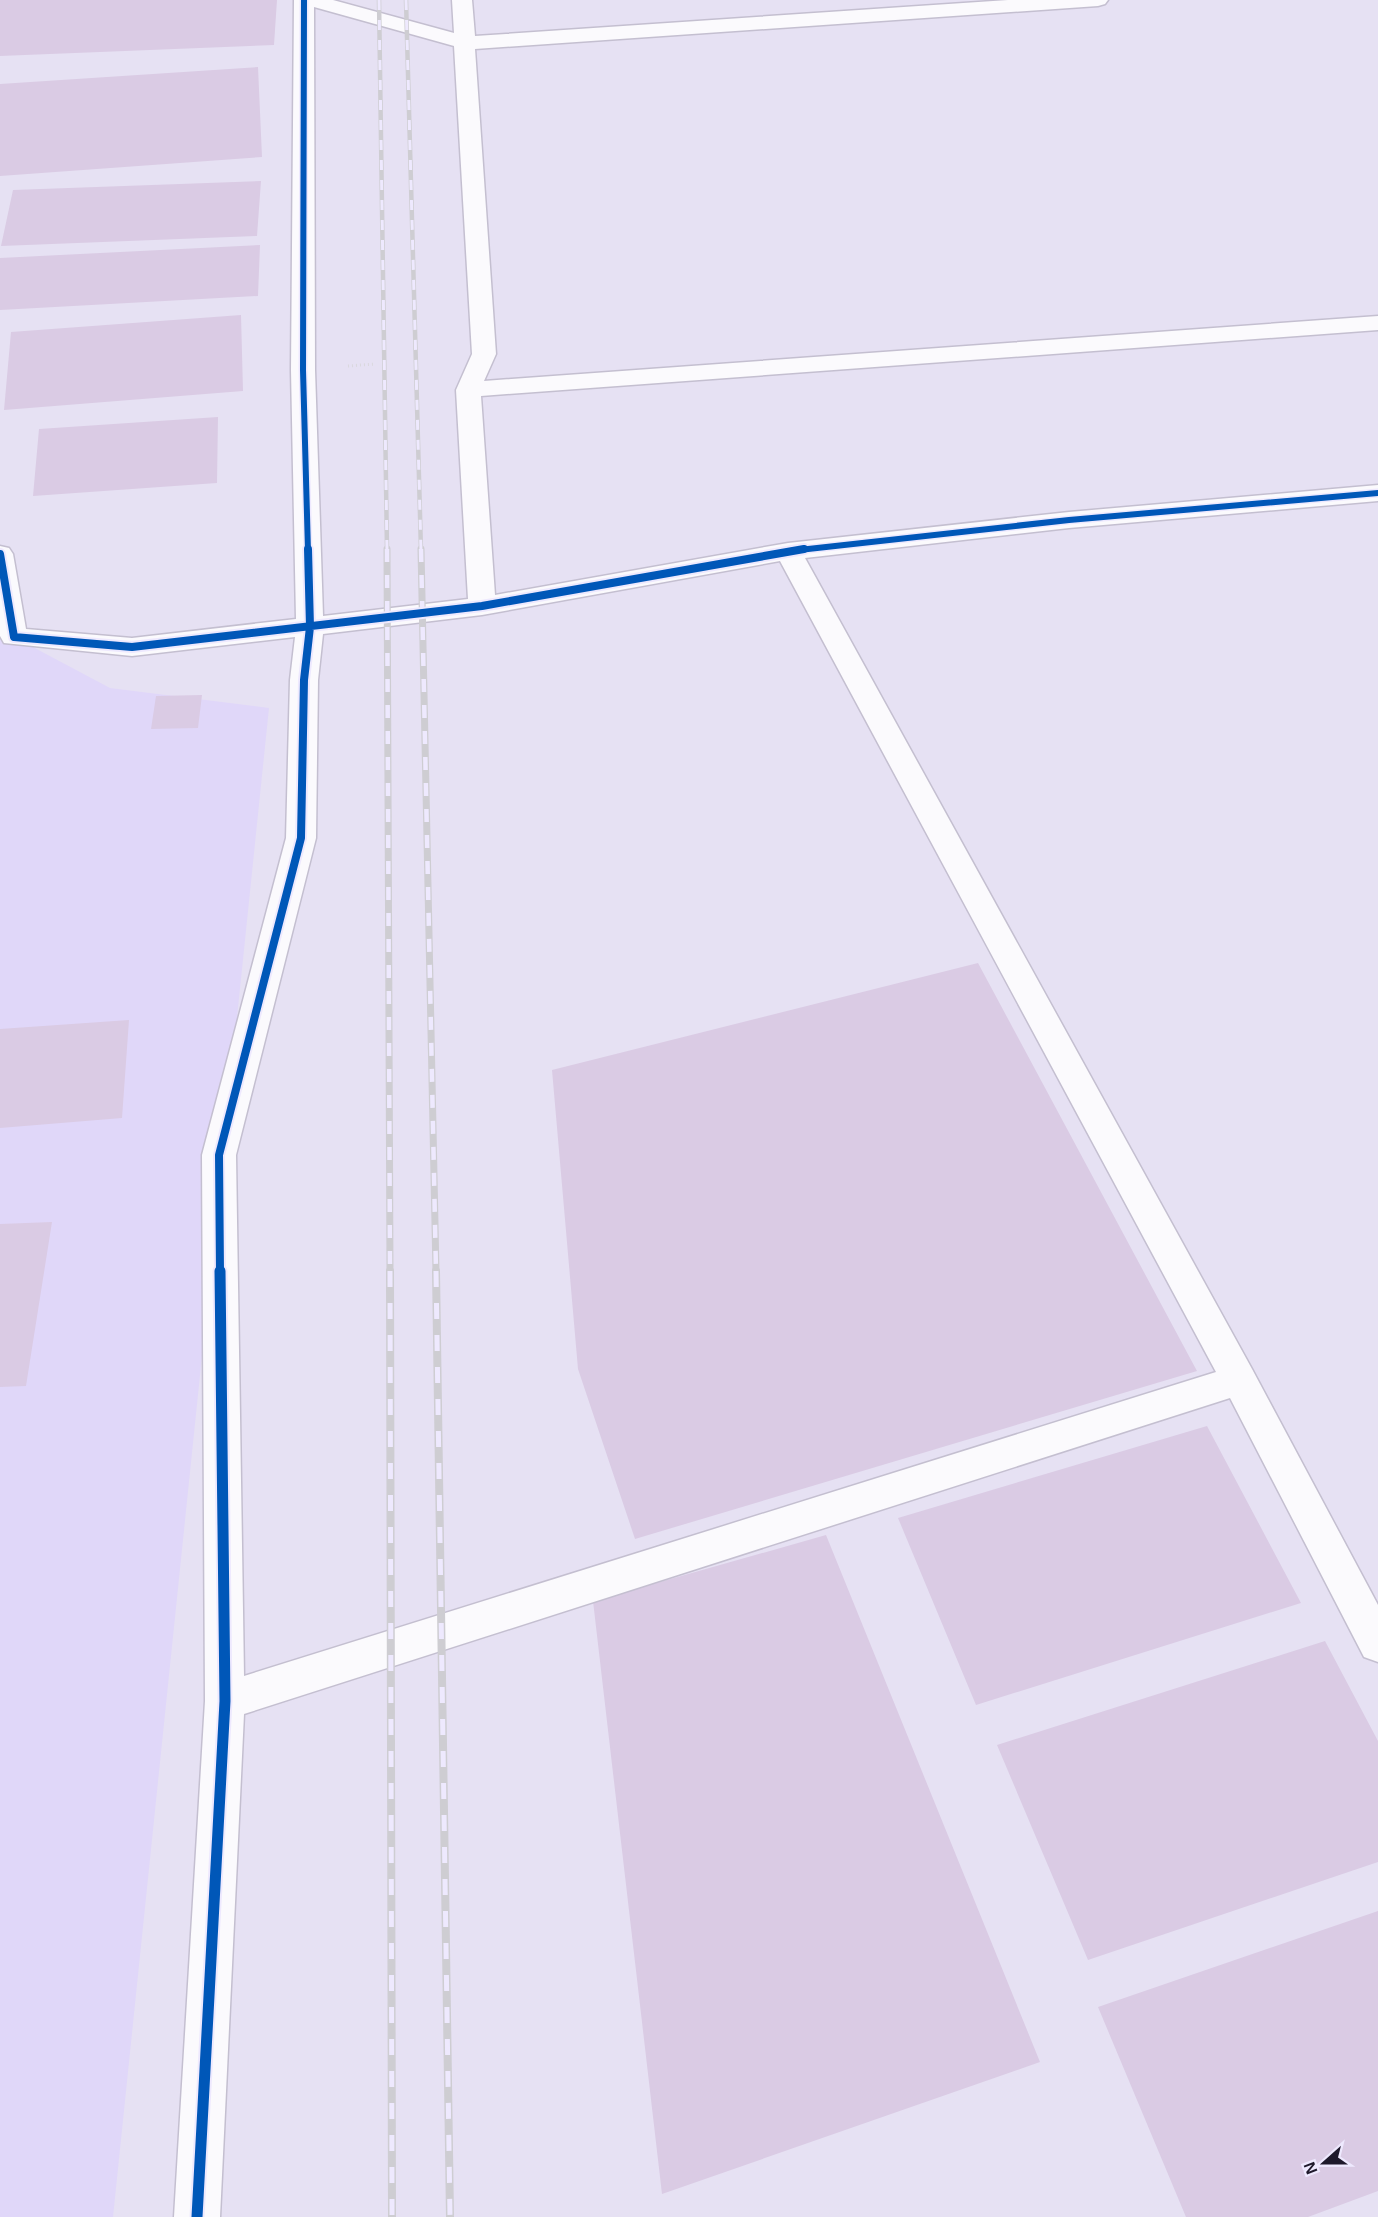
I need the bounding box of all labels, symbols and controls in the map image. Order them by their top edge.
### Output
north arrow [1294,2133,1354,2193]
text: N [1300,2160,1320,2177]

